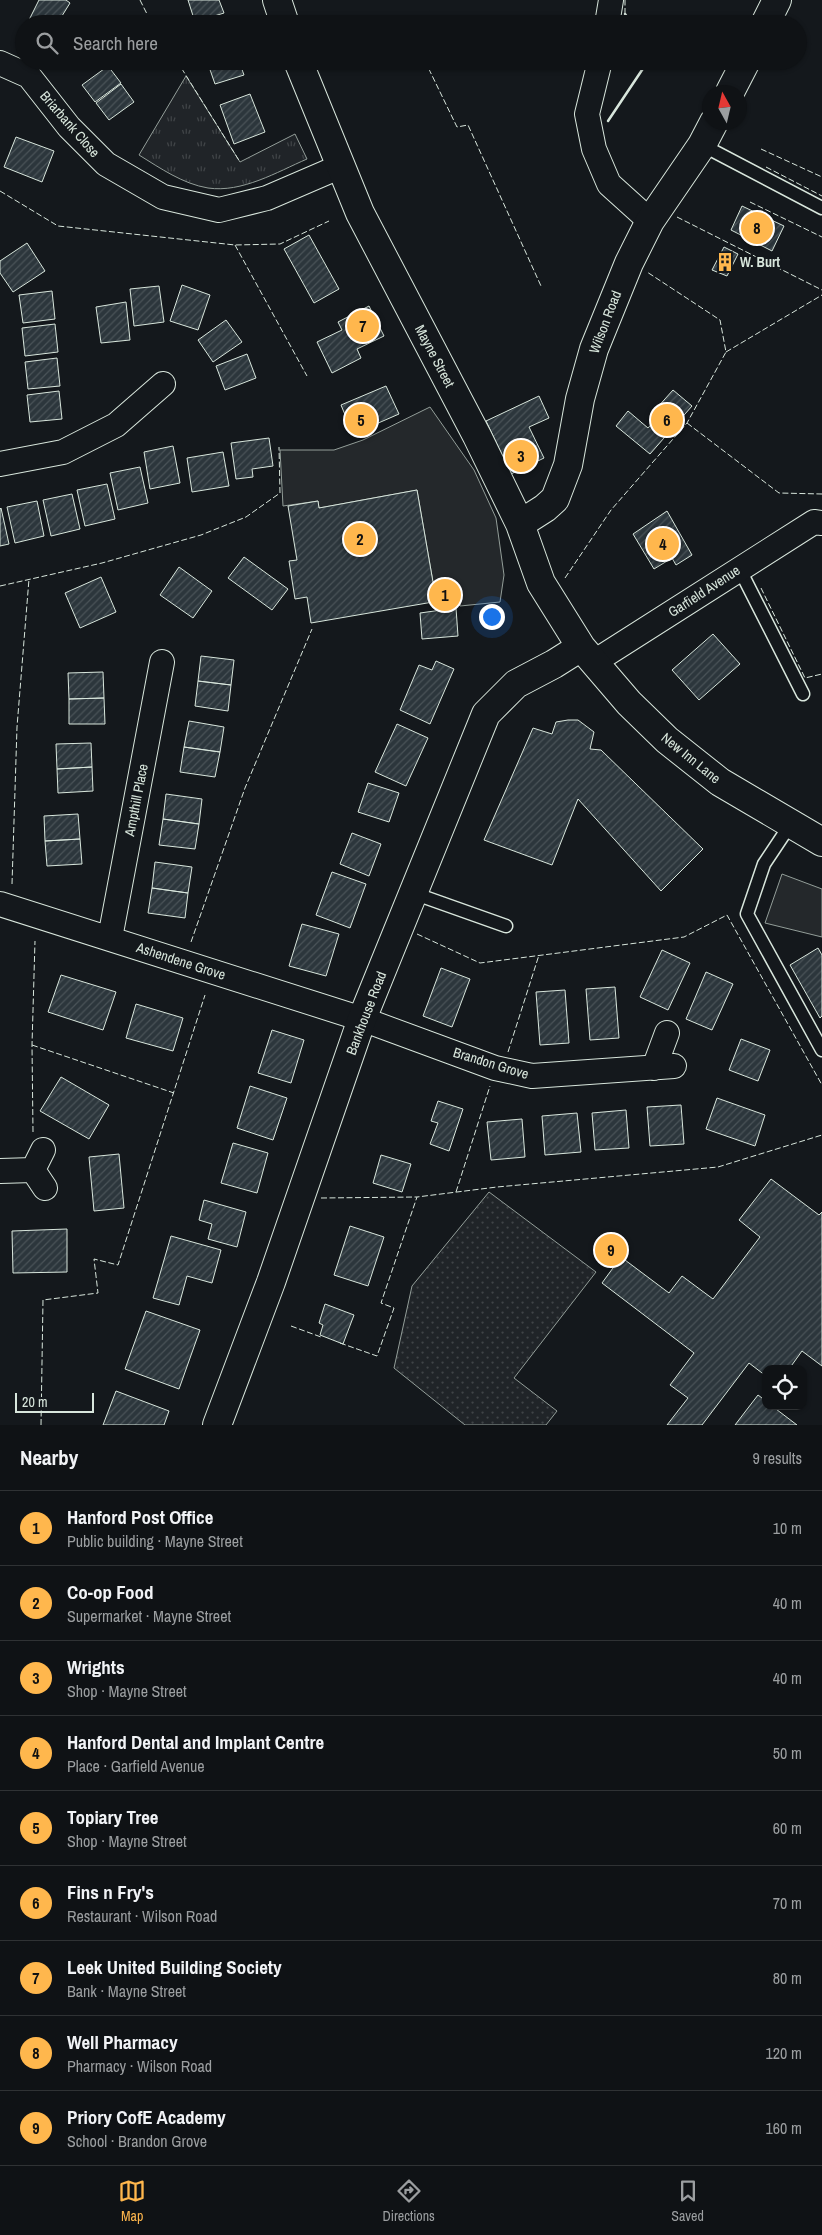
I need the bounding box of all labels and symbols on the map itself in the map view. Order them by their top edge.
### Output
north arrow [702,85,747,130]
street label: Briarbank Close [36,87,104,161]
pin: 8 [741,209,773,247]
building icon: W. Burt [714,251,736,273]
place label: W. Burt [740,253,780,271]
street label: Wilson Road [585,288,625,356]
pin: 7 [347,307,379,345]
street label: Mayne Street [411,322,459,390]
pin: 5 [345,401,377,439]
pin: 6 [651,401,683,439]
pin: 3 [505,437,537,475]
pin: 2 [344,520,376,558]
pin: 4 [647,525,679,563]
street label: Garfield Avenue [665,561,743,621]
pin: 1 [429,576,461,614]
your location [479,604,505,630]
street label: New Inn Lane [658,729,724,787]
street label: Ampthill Place [120,762,152,839]
street label: Ashendene Grove [133,938,228,984]
street label: Bankhouse Road [342,969,390,1057]
street label: Brandon Grove [451,1043,531,1083]
pin: 9 [595,1231,627,1269]
scale bar [15,1390,94,1413]

